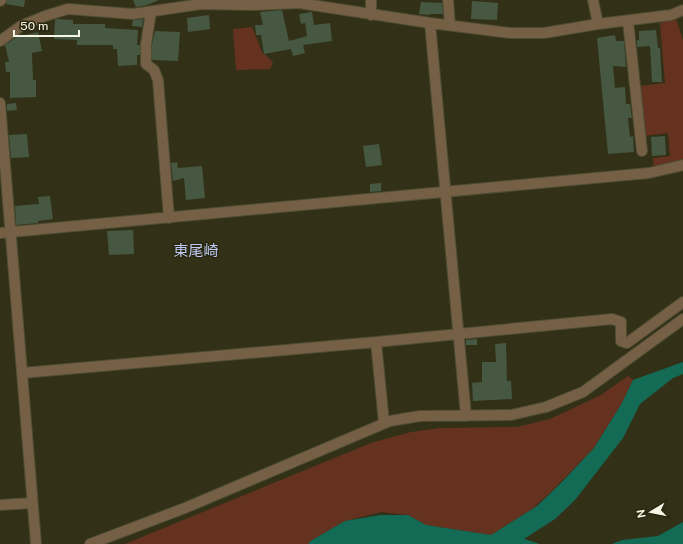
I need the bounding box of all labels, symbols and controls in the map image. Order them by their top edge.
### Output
scale bar [14,12,79,38]
text: 50 m [20,19,48,33]
district label: 東尾崎 [173,242,219,259]
north arrow [631,492,671,532]
text: N [634,508,648,519]

